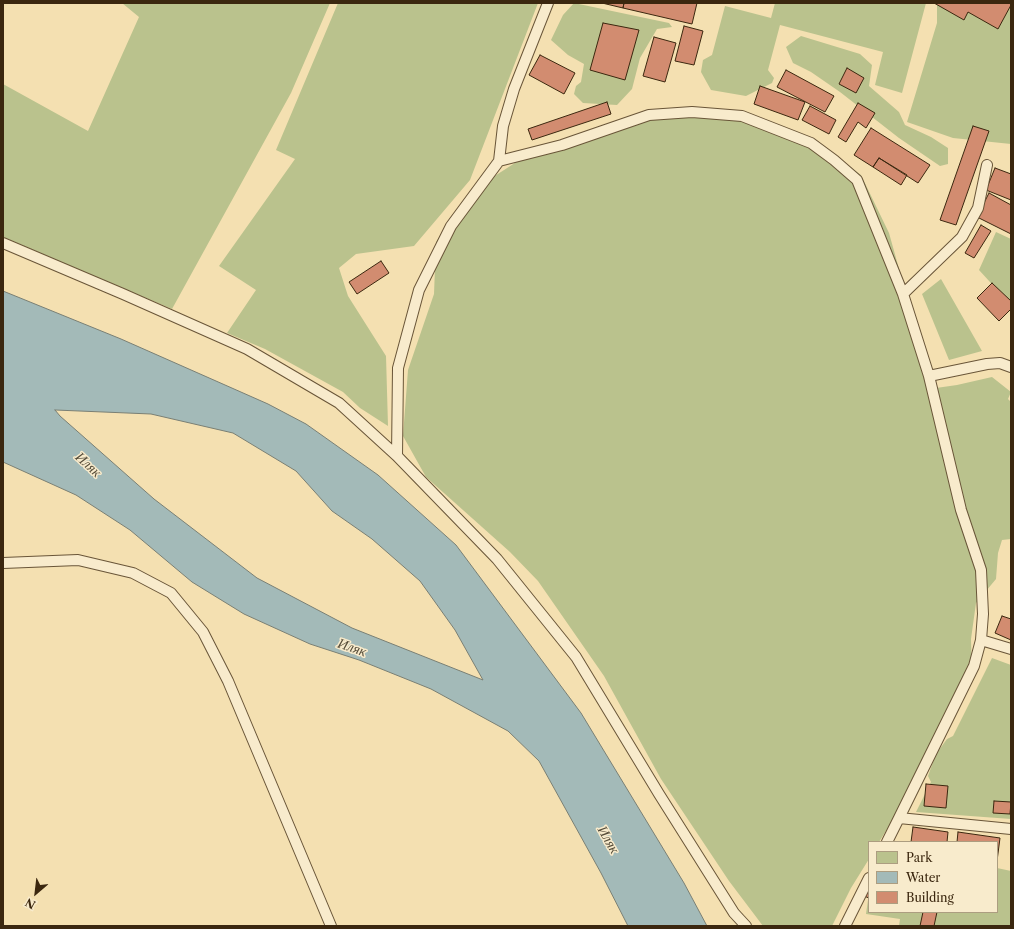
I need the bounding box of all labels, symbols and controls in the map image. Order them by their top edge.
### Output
water label: Иляк [72,449,104,481]
water label: Иляк [335,635,369,661]
water label: Иляк [593,823,623,857]
legend [868,841,998,913]
text: Park [906,850,932,865]
text: Water [906,870,940,885]
north arrow [16,873,56,913]
text: Building [906,890,954,905]
text: N [23,895,38,912]

